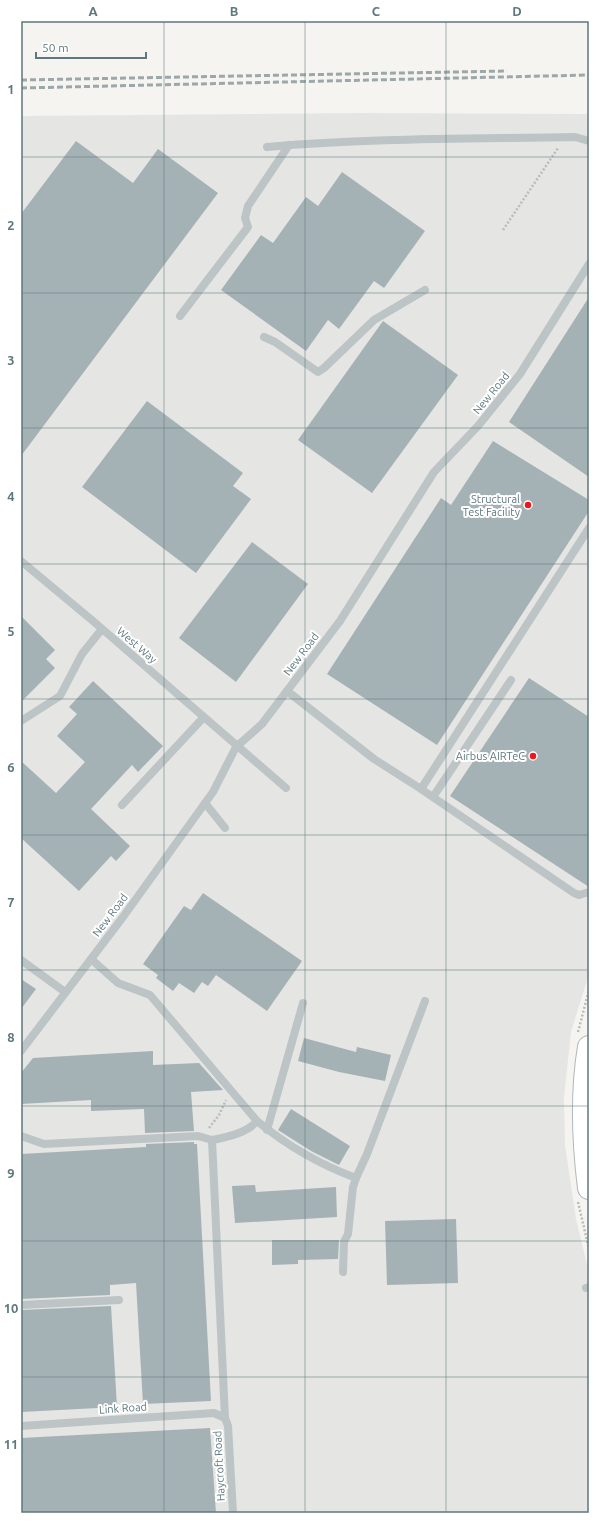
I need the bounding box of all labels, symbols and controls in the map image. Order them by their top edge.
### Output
text: A [88,4,98,18]
text: B [230,4,239,18]
text: C [372,4,381,18]
text: D [512,4,522,18]
scale bar [36,34,146,60]
text: 50 m [42,41,69,54]
text: 1 [7,82,15,96]
text: 2 [7,218,15,232]
text: 3 [7,353,15,367]
street label: New Road [470,370,512,416]
text: 4 [7,489,15,503]
place label: Structural Test Facility [463,493,521,518]
marker: Structural Test Facility [523,500,533,510]
text: 5 [7,624,15,638]
street label: West Way [115,625,160,666]
street label: New Road [281,630,321,678]
place label: Airbus AIRTeC [456,750,525,762]
marker: Airbus AIRTeC [528,751,538,761]
text: 6 [7,760,15,774]
street label: New Road [90,891,130,939]
text: 7 [7,895,15,909]
text: 8 [7,1030,15,1044]
text: 9 [7,1166,15,1180]
text: 10 [4,1301,18,1315]
street label: Link Road [99,1400,147,1416]
street label: Haycroft Road [211,1430,227,1502]
text: 11 [4,1437,18,1451]

